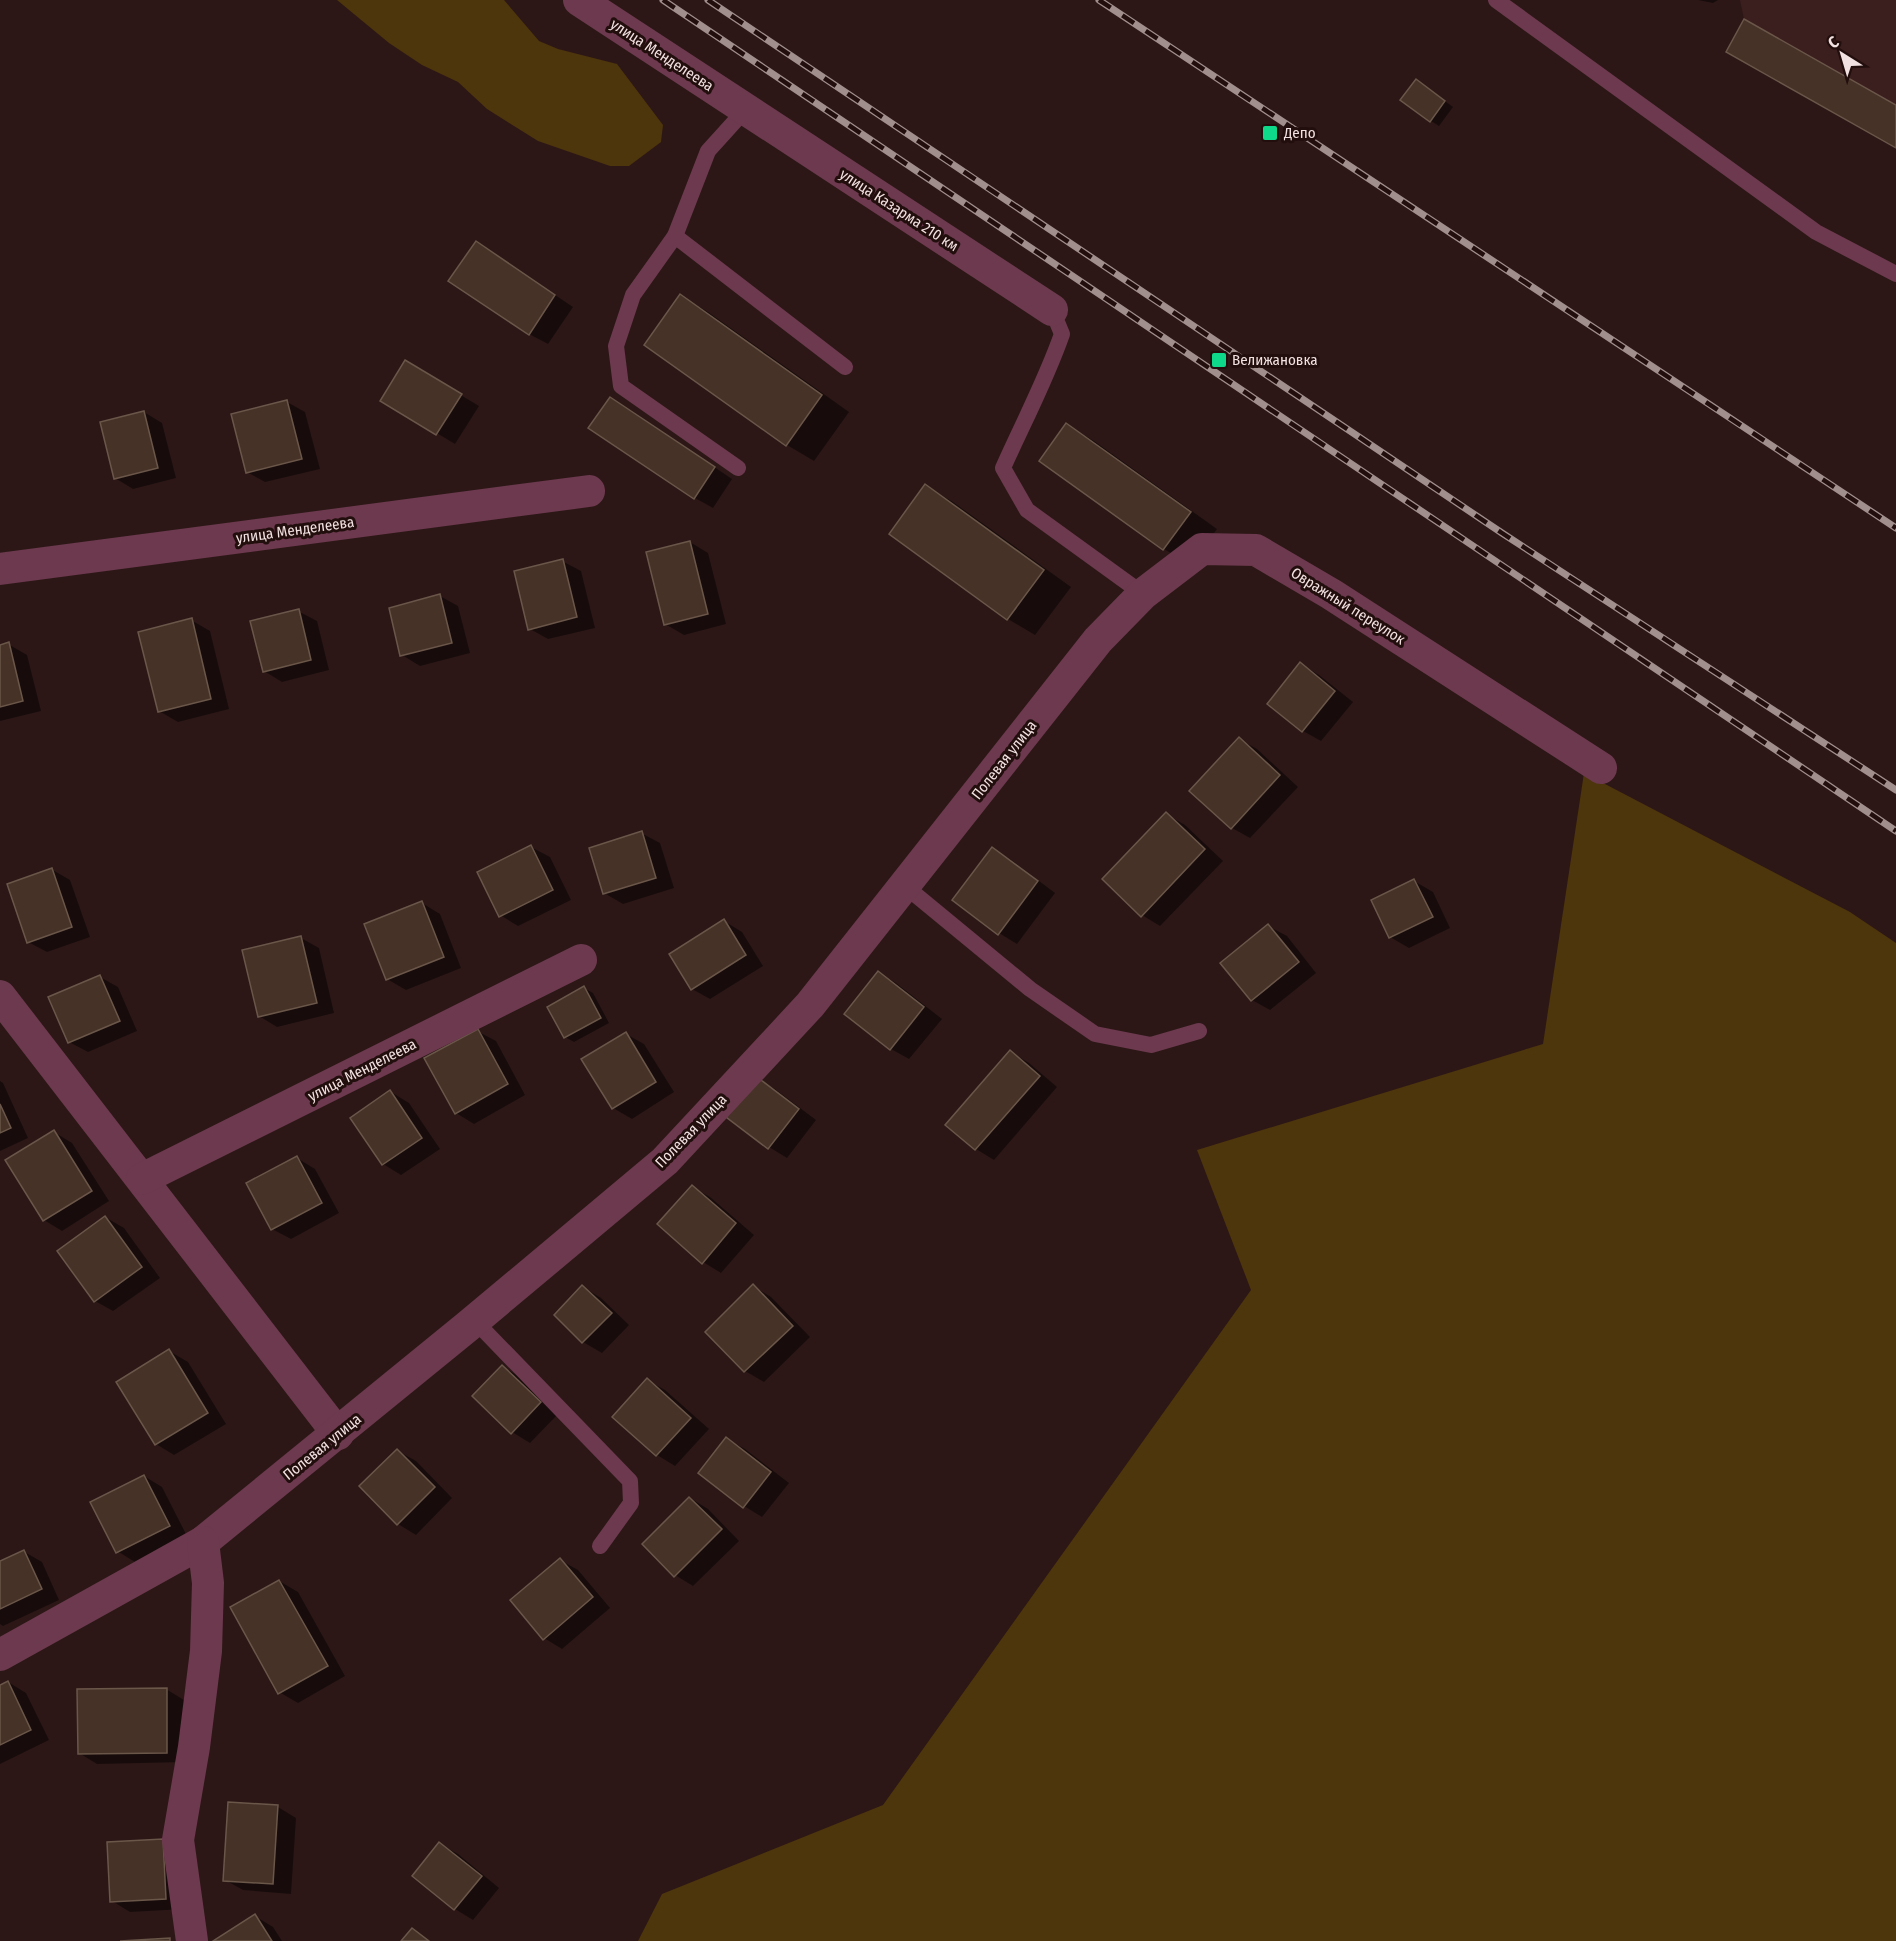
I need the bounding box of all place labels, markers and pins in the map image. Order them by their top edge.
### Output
marker: Депо [1261,124,1279,142]
place label: Депо [1283,124,1316,142]
marker: Велижановка [1210,351,1228,369]
place label: Велижановка [1232,351,1318,369]

